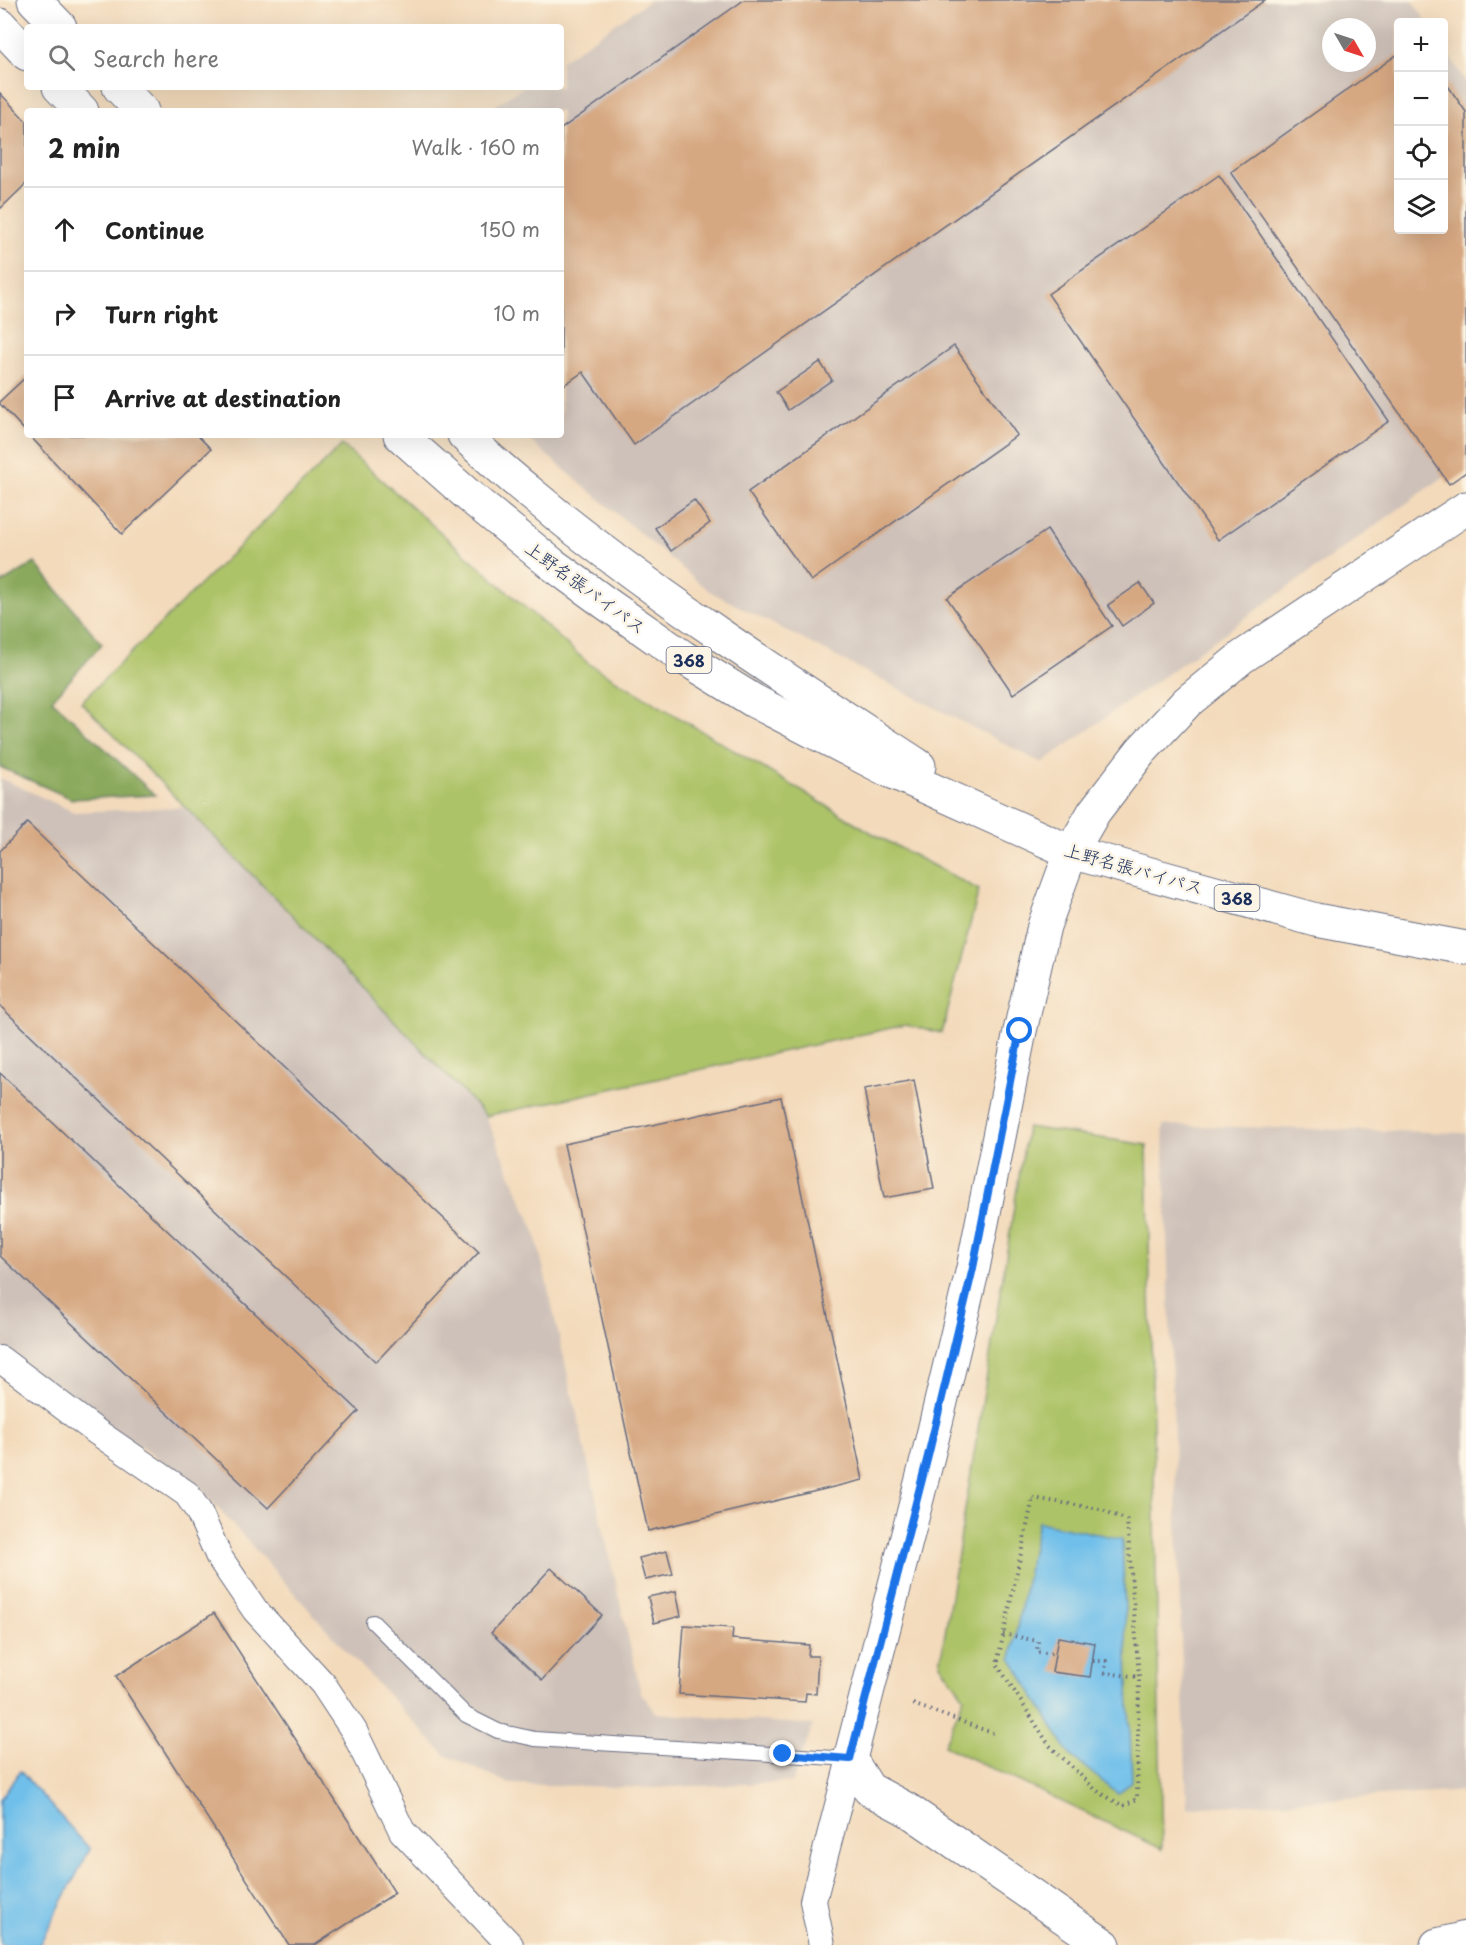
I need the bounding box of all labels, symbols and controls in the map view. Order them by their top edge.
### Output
north arrow [1322,18,1376,72]
map controls [1394,18,1448,234]
button: + [1394,18,1448,72]
search box [24,24,564,90]
icon: search [45,41,78,74]
text: Search here [93,41,219,74]
button: − [1394,72,1448,126]
button: locate [1394,126,1448,180]
text: 2 min [48,128,121,167]
text: Walk · 160 m [412,132,540,162]
button: layers [1394,180,1448,234]
icon: ahead [48,213,81,246]
text: Continue [105,213,204,246]
text: 150 m [480,214,540,244]
icon: right [48,297,81,330]
text: Turn right [105,297,218,330]
text: 10 m [493,298,540,328]
icon: arrive [48,381,81,414]
text: Arrive at destination [105,381,341,414]
street label: 上野名張バイパス [520,534,652,640]
road number: 368 [666,647,712,673]
street label: 上野名張バイパス [1061,835,1207,901]
road number: 368 [1214,885,1260,911]
route start [1006,1017,1032,1043]
route end [769,1740,795,1766]

